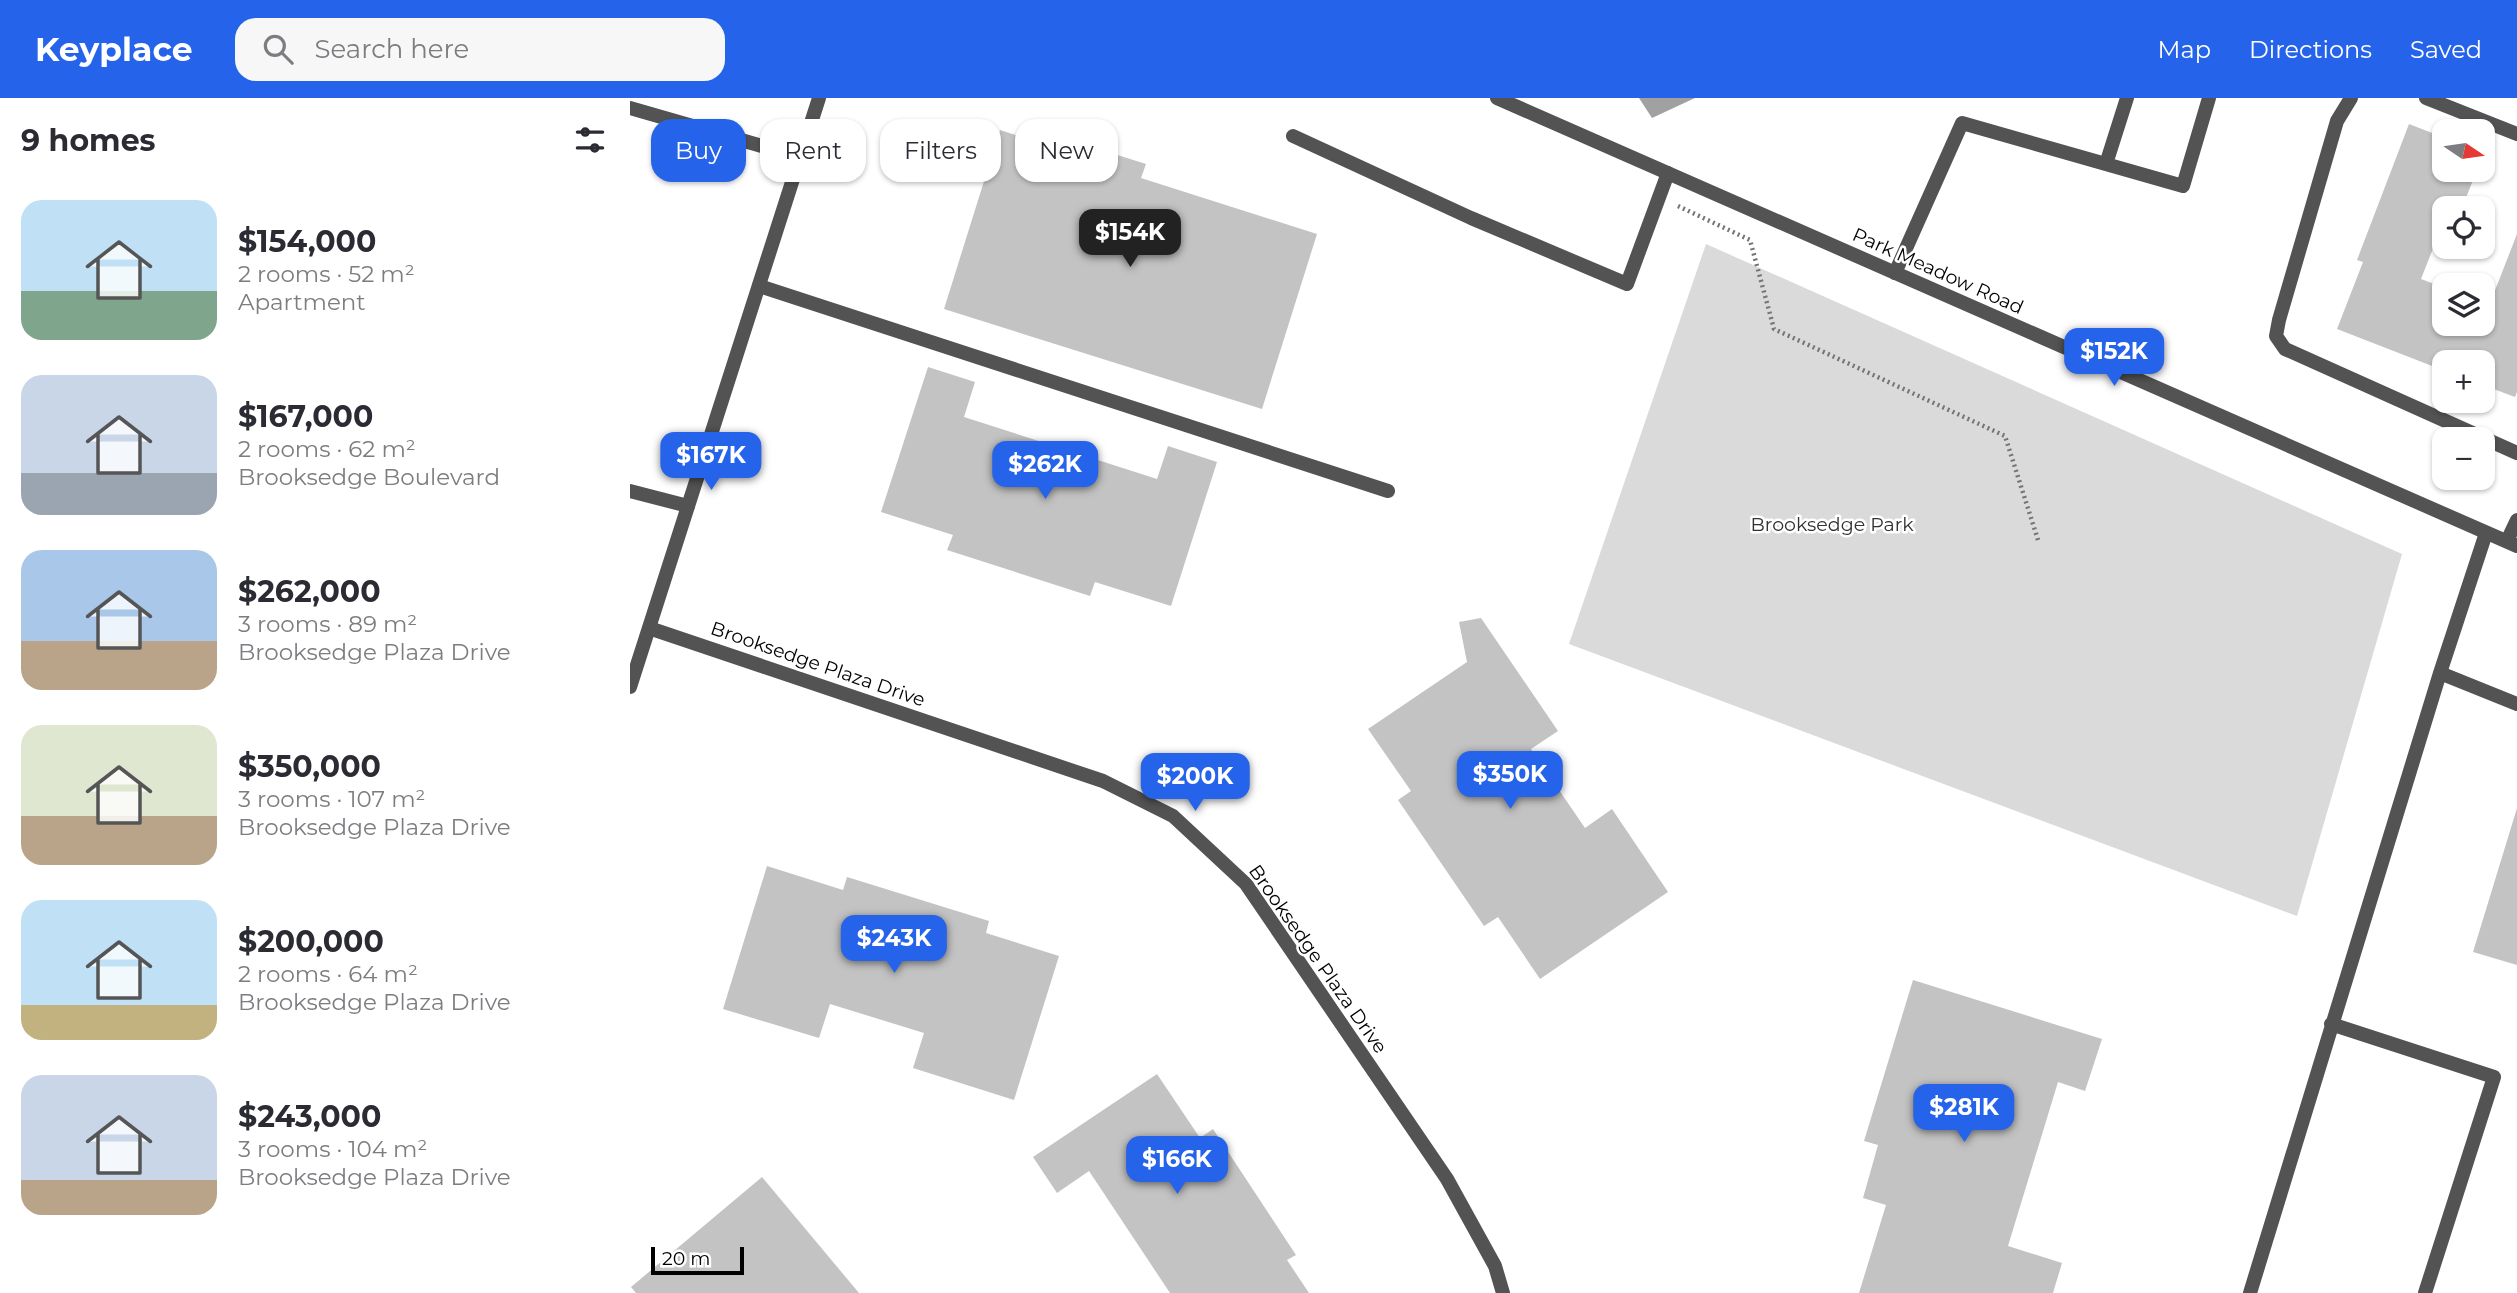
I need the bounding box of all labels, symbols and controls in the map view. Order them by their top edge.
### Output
search box [235,18,725,81]
text: Keyplace [35,29,193,69]
icon: search [259,30,297,68]
text: Search here [315,33,469,65]
text: Map [2158,35,2211,64]
text: Directions [2249,35,2372,64]
text: Saved [2410,35,2482,64]
chip: Buy [651,119,746,182]
chip: Rent [760,119,866,182]
chip: Filters [880,119,1001,182]
chip: New [1015,119,1118,182]
north arrow [2432,119,2496,182]
map controls [2432,119,2495,490]
icon: filters [571,121,609,159]
text: 9 homes [21,122,156,159]
button: locate [2432,196,2495,259]
pin: $154K [1081,209,1179,269]
text: $154K [1095,218,1165,246]
text: $154,000 [238,223,376,260]
street label: Park Meadow Road [1849,223,2027,319]
icon: home [77,228,161,312]
text: 2 rooms · 52 m² [238,260,415,288]
button: layers [2432,273,2495,336]
text: Apartment [238,288,366,316]
pin: $152K [2065,328,2163,388]
text: $152K [2080,337,2148,365]
button: + [2432,350,2495,413]
text: $167,000 [238,398,373,435]
icon: home [77,403,161,487]
button: − [2432,427,2495,490]
pin: $167K [662,432,760,492]
text: 2 rooms · 62 m² [238,435,416,463]
text: $167K [676,441,746,469]
pin: $262K [996,442,1094,501]
text: $262K [1008,450,1082,478]
text: Brooksedge Boulevard [238,463,500,491]
park label: Brooksedge Park [1750,513,1914,536]
text: $262,000 [238,573,381,610]
icon: home [77,578,161,662]
text: 3 rooms · 89 m² [238,610,417,638]
street label: Brooksedge Plaza Drive [708,616,928,712]
text: Brooksedge Plaza Drive [238,638,511,666]
text: $350,000 [238,748,381,785]
pin: $350K [1461,752,1559,811]
icon: home [77,753,161,837]
pin: $200K [1146,754,1244,813]
text: $350K [1473,760,1547,788]
text: $200K [1157,762,1233,790]
text: 3 rooms · 107 m² [238,785,425,813]
text: Brooksedge Plaza Drive [238,813,511,841]
street label: Brooksedge Plaza Drive [1244,860,1392,1058]
pin: $243K [845,916,943,975]
text: $200,000 [238,923,384,960]
text: $243K [857,924,931,952]
icon: home [77,928,161,1012]
text: 2 rooms · 64 m² [238,960,418,988]
text: Brooksedge Plaza Drive [238,988,511,1016]
pin: $281K [1915,1084,2013,1144]
text: $281K [1929,1093,1999,1121]
text: $243,000 [238,1098,381,1135]
icon: home [77,1103,161,1187]
text: 3 rooms · 104 m² [238,1135,427,1163]
pin: $166K [1128,1136,1226,1196]
text: $166K [1142,1145,1212,1173]
text: Brooksedge Plaza Drive [238,1163,511,1191]
scale bar [651,1244,744,1276]
text: 20 m [662,1247,710,1270]

